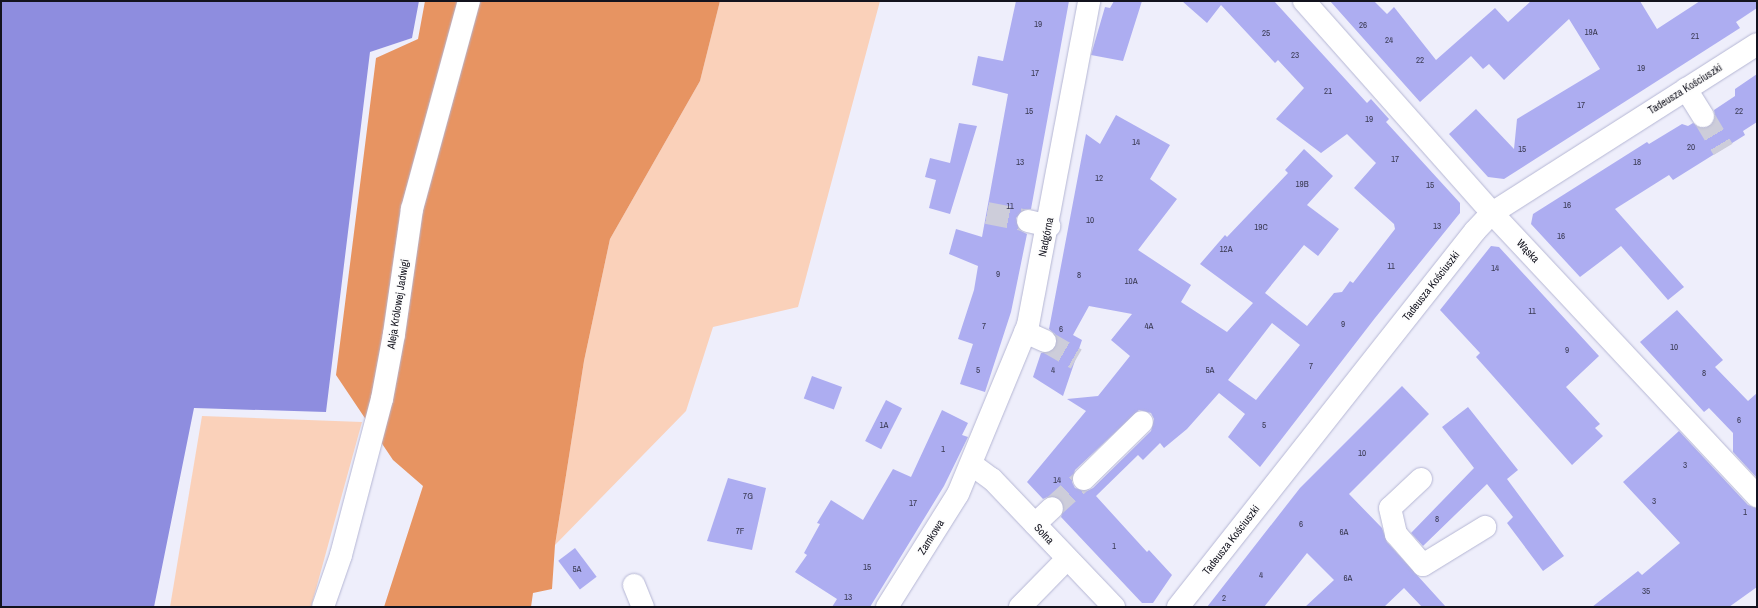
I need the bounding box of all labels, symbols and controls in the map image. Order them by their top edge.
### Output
house number: 19 [1034,19,1042,29]
house number: 26 [1359,20,1367,30]
house number: 19A [1584,27,1598,37]
house number: 25 [1262,28,1270,38]
house number: 21 [1691,31,1699,41]
house number: 24 [1385,35,1393,45]
house number: 23 [1291,50,1299,60]
house number: 22 [1416,55,1424,65]
street label: Tadeusza Kościuszki [1645,61,1725,117]
house number: 19 [1637,63,1645,73]
house number: 17 [1031,68,1039,78]
house number: 21 [1324,86,1332,96]
house number: 17 [1577,100,1585,110]
house number: 15 [1025,106,1033,116]
house number: 22 [1735,106,1743,116]
house number: 19 [1365,114,1373,124]
house number: 14 [1132,137,1140,147]
house number: 20 [1687,142,1695,152]
house number: 15 [1518,144,1526,154]
house number: 17 [1391,154,1399,164]
house number: 13 [1016,157,1024,167]
house number: 18 [1633,157,1641,167]
house number: 12 [1095,173,1103,183]
house number: 19B [1295,179,1309,189]
house number: 15 [1426,180,1434,190]
house number: 16 [1563,200,1571,210]
house number: 11 [1006,201,1014,211]
house number: 10 [1086,215,1094,225]
street label: Nadgórna [1036,216,1056,258]
house number: 13 [1433,221,1441,231]
house number: 19C [1254,222,1268,232]
house number: 16 [1557,231,1565,241]
street label: Wąska [1514,237,1542,265]
house number: 12A [1219,244,1233,254]
street label: Tadeusza Kościuszki [1400,248,1462,324]
street label: Aleja Królowej Jadwigi [384,258,412,350]
house number: 11 [1387,261,1395,271]
house number: 14 [1491,263,1499,273]
house number: 9 [996,269,1000,279]
house number: 8 [1077,270,1081,280]
house number: 10A [1124,276,1138,286]
house number: 11 [1528,306,1536,316]
house number: 9 [1341,319,1345,329]
house number: 7 [982,321,986,331]
house number: 4A [1144,321,1154,331]
house number: 6 [1059,324,1063,334]
house number: 10 [1670,342,1678,352]
house number: 9 [1565,345,1569,355]
house number: 7 [1309,361,1313,371]
house number: 5 [976,365,980,375]
house number: 4 [1051,365,1055,375]
house number: 5A [1205,365,1215,375]
house number: 8 [1702,368,1706,378]
house number: 6 [1737,415,1741,425]
house number: 1A [879,420,889,430]
house number: 5 [1262,420,1266,430]
house number: 1 [941,444,945,454]
house number: 10 [1358,448,1366,458]
house number: 3 [1683,460,1687,470]
house number: 14 [1053,475,1061,485]
house number: 7G [743,491,753,501]
house number: 3 [1652,496,1656,506]
house number: 17 [909,498,917,508]
street label: Tadeusza Kościuszki [1200,502,1262,578]
house number: 1 [1743,507,1747,517]
house number: 8 [1435,514,1439,524]
street label: Zamkowa [915,517,947,557]
house number: 6 [1299,519,1303,529]
street label: Solna [1031,521,1057,547]
house number: 7F [736,526,744,536]
house number: 6A [1339,527,1349,537]
house number: 1 [1112,541,1116,551]
house number: 15 [863,562,871,572]
house number: 5A [572,564,582,574]
house number: 4 [1259,570,1263,580]
house number: 6A [1343,573,1353,583]
house number: 35 [1642,586,1650,596]
house number: 13 [844,592,852,602]
house number: 2 [1222,593,1226,603]

